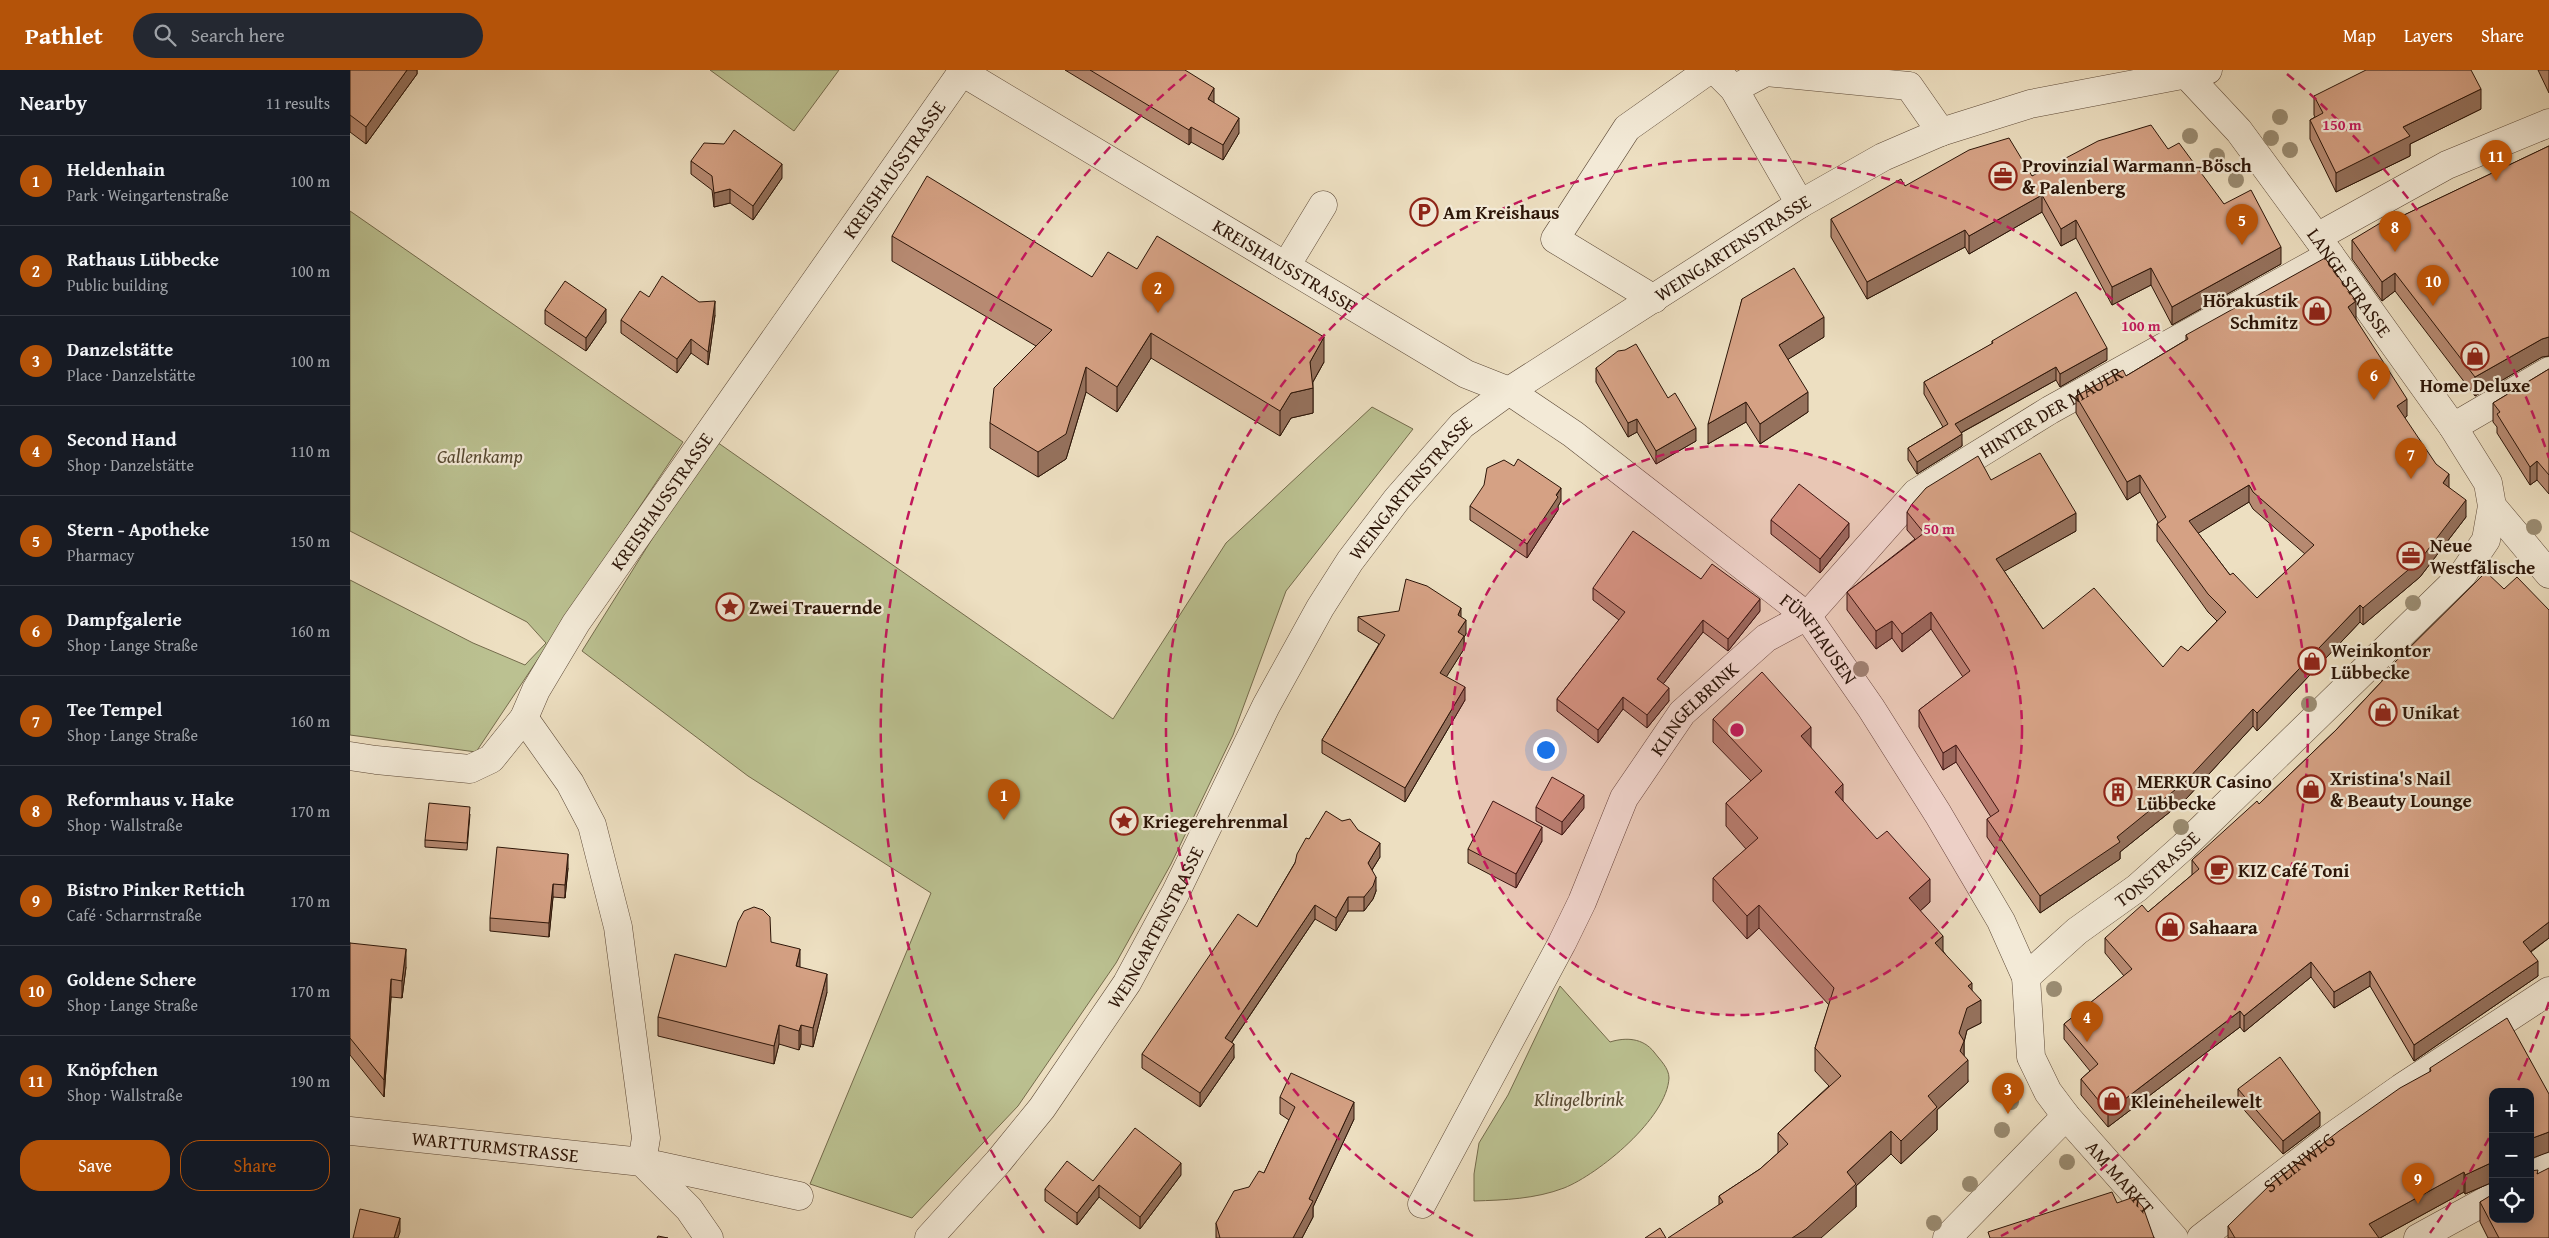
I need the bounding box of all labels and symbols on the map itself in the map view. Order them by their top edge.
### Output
street label: KREISHAUSSTRASSE [836,94,952,244]
text: 150 m [2322,114,2362,135]
pin: 11 [2480,140,2512,181]
place label: Provinzial Warmann-Bösch & Palenberg [2022,151,2253,201]
office icon: Provinzial Warmann-Bösch & Palenberg [1988,161,2018,191]
street label: WEINGARTENSTRASSE [1649,187,1816,308]
parking icon: Am Kreishaus [1409,197,1439,227]
place label: Am Kreishaus [1443,198,1559,226]
pin: 5 [2226,204,2258,245]
street label: KREISHAUSSTRASSE [1208,211,1362,319]
pin: 8 [2379,211,2411,252]
street label: LANGE STRASSE [2301,222,2399,343]
pin: 10 [2417,265,2449,306]
pin: 2 [1142,272,1174,313]
place label: Hörakustik Schmitz [2203,286,2298,336]
shop icon: Hörakustik Schmitz [2302,296,2332,326]
text: 100 m [2121,315,2161,336]
shop icon: Home Deluxe [2460,341,2490,371]
street label: HINTER DER MAUER [1974,358,2128,465]
pin: 6 [2358,359,2390,400]
place label: Home Deluxe [2420,371,2530,399]
street label: WEINGARTENSTRASSE [1342,408,1478,566]
street label: KREISHAUSSTRASSE [603,426,720,576]
pin: 7 [2395,438,2427,479]
park label: Gallenkamp [437,442,523,470]
text: 50 m [1923,518,1955,539]
place label: Neue Westfälische [2430,531,2535,581]
office icon: Neue Westfälische [2396,541,2426,571]
street label: FÜNFHAUSEN [1774,586,1864,690]
place icon: Zwei Trauernde [715,592,745,622]
place label: Zwei Trauernde [749,593,882,621]
place label: Weinkontor Lübbecke [2331,636,2431,686]
shop icon: Weinkontor Lübbecke [2297,646,2327,676]
street label: KLINGELBRINK [1643,655,1745,761]
shop icon: Unikat [2368,697,2398,727]
place label: Unikat [2402,698,2460,726]
centre of rings [1728,721,1746,739]
your location [1533,737,1559,763]
place label: Xristina's Nail & Beauty Lounge [2330,764,2472,814]
place label: MERKUR Casino Lübbecke [2137,767,2272,817]
shop icon: Xristina's Nail & Beauty Lounge [2296,774,2326,804]
building icon: MERKUR Casino Lübbecke [2103,777,2133,807]
pin: 1 [988,779,1020,820]
place icon: Kriegerehrenmal [1109,806,1139,836]
place label: Kriegerehrenmal [1143,807,1288,835]
street label: TONSTRASSE [2108,824,2206,914]
street label: WEINGARTENSTRASSE [1100,841,1210,1014]
cafe icon: KIZ Café Toni [2204,855,2234,885]
place label: KIZ Café Toni [2238,856,2350,884]
shop icon: Sahaara [2155,912,2185,942]
place label: Sahaara [2189,913,2258,941]
pin: 4 [2071,1001,2103,1042]
pin: 3 [1992,1073,2024,1114]
park label: Klingelbrink [1533,1085,1624,1113]
shop icon: Kleineheilewelt [2097,1086,2127,1116]
place label: Kleineheilewelt [2131,1087,2263,1115]
street label: WARTTURMSTRASSE [410,1124,580,1169]
street label: STEINWEG [2257,1125,2341,1199]
street label: AM MARKT [2079,1134,2161,1221]
pin: 9 [2402,1163,2434,1204]

